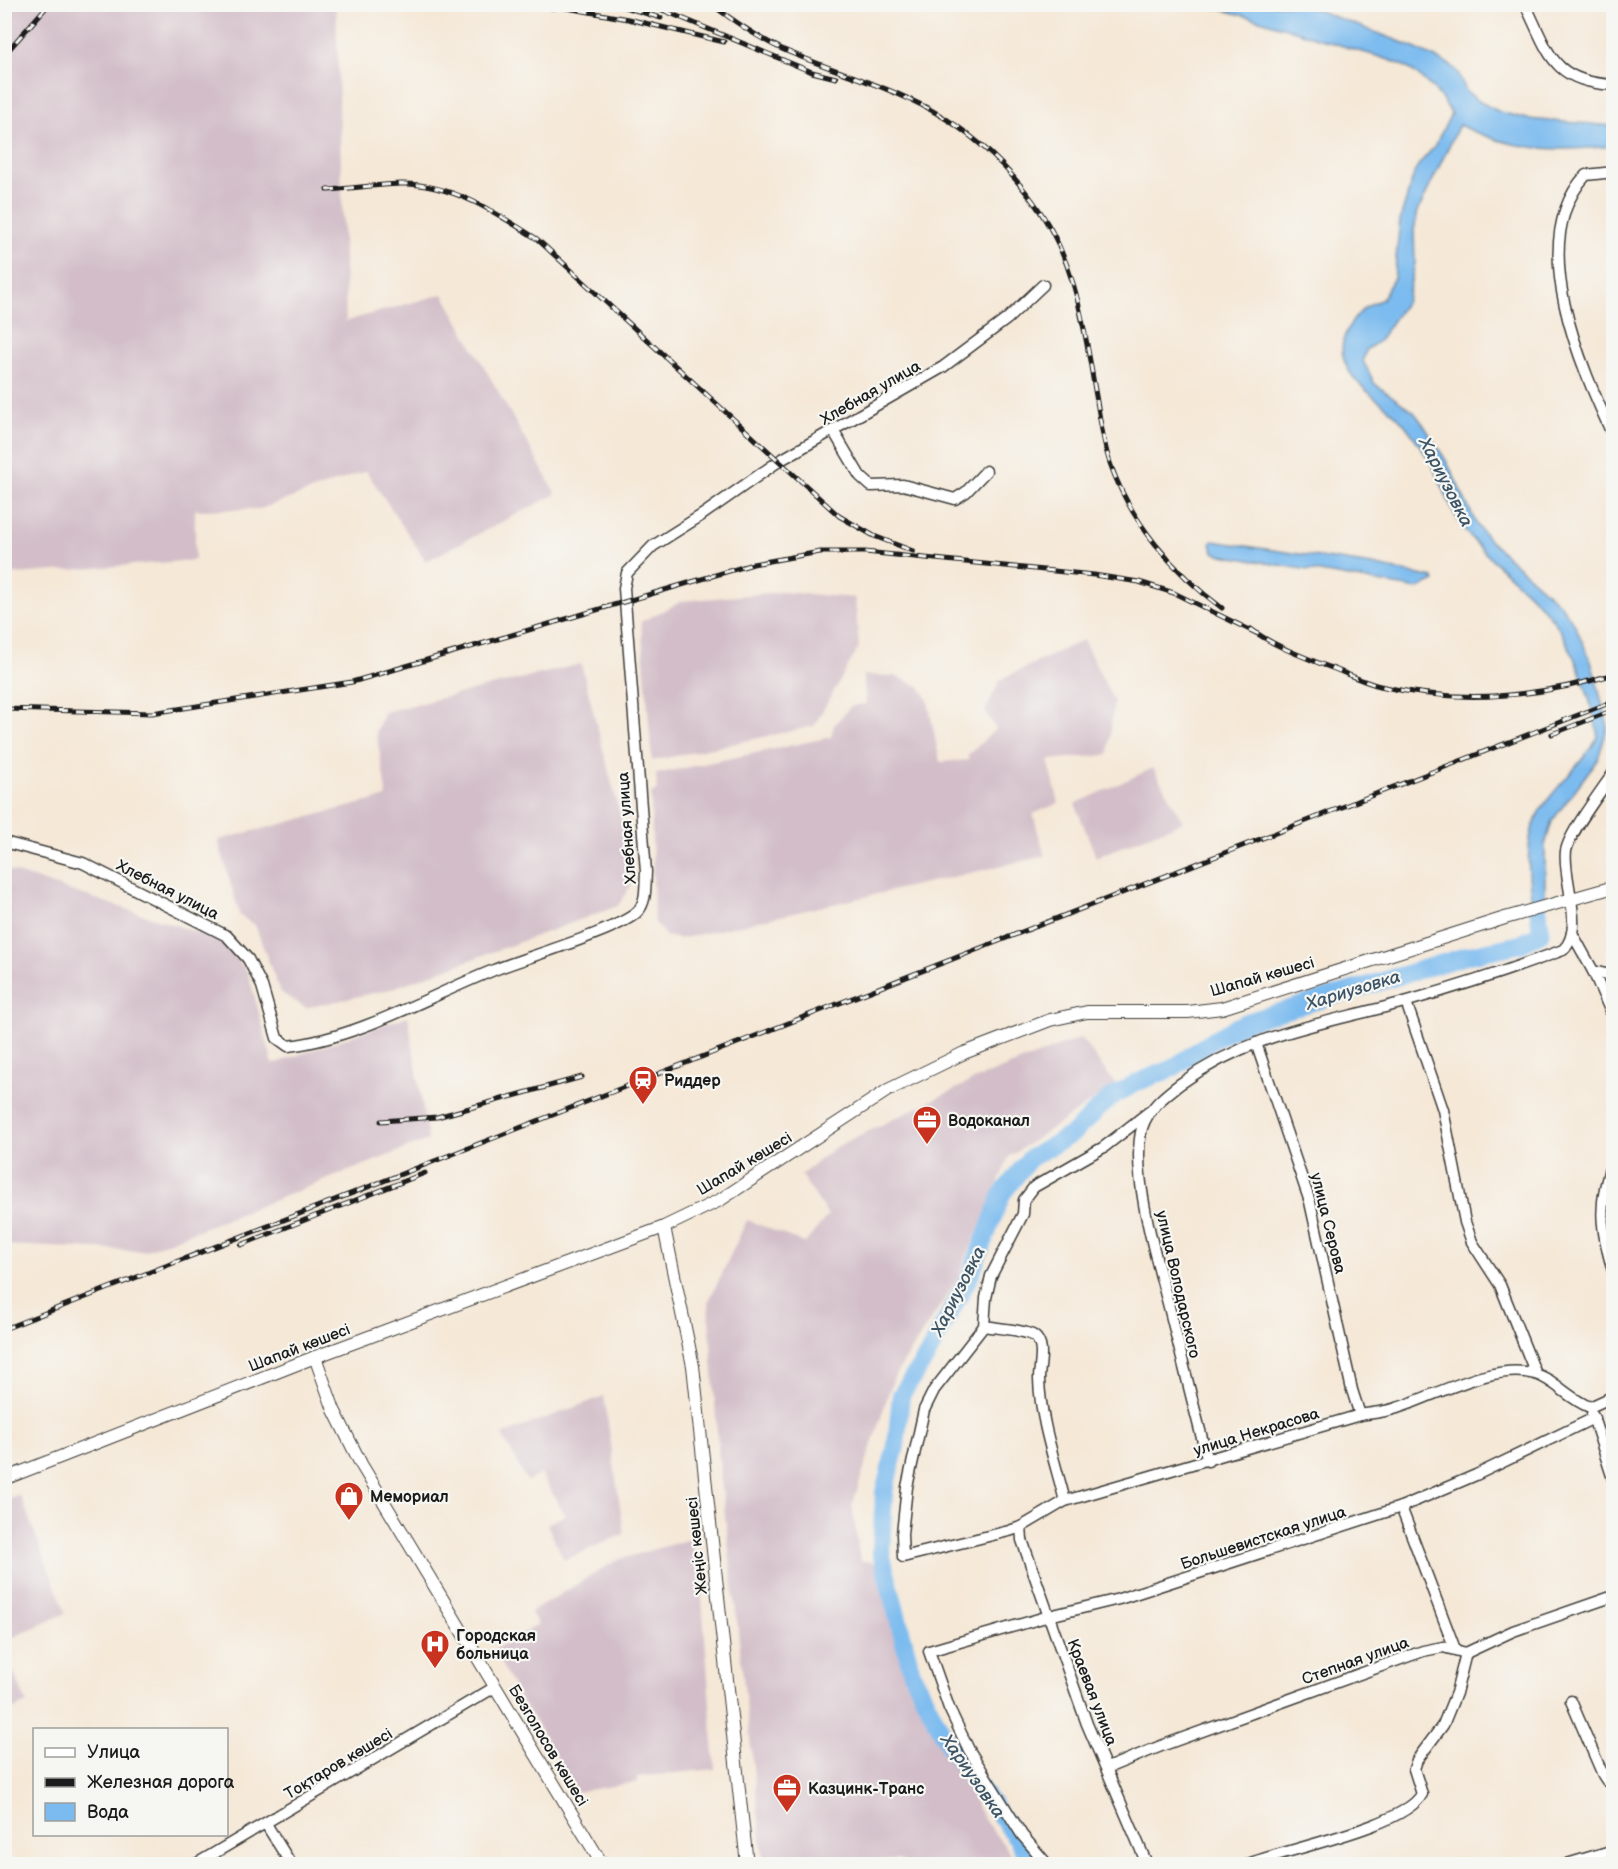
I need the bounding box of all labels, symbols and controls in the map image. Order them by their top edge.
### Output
street label: Хлебная улица [817,357,925,430]
water label: Хариузовка [1414,433,1477,531]
street label: Хлебная улица [614,771,641,885]
street label: Хлебная улица [113,856,222,925]
street label: Шапай көшесі [1208,954,1317,1001]
water label: Хариузовка [1302,966,1403,1015]
station icon: Риддер [627,1064,659,1106]
place label: Риддер [664,1072,721,1091]
office icon: Водоканал [911,1104,943,1146]
place label: Водоканал [948,1112,1030,1131]
street label: Шапай көшесі [694,1129,796,1200]
street label: улица Серова [1306,1171,1349,1276]
street label: улица Володарского [1151,1209,1204,1360]
water label: Хариузовка [926,1243,990,1340]
street label: Шапай көшесі [246,1320,353,1376]
street label: улица Некрасова [1191,1404,1322,1461]
shop icon: Мемориал [333,1480,365,1522]
place label: Мемориал [370,1488,449,1507]
street label: Жеңіс көшесі [683,1496,712,1596]
street label: Большевистская улица [1178,1503,1349,1574]
place label: Городская больница [456,1627,536,1664]
hospital icon: Городская больница [419,1628,451,1670]
street label: Степная улица [1299,1633,1412,1690]
street label: Краевая улица [1062,1636,1121,1749]
street label: Безголосов көшесі [504,1682,591,1810]
street label: Тоқтаров көшесі [281,1725,396,1804]
legend [33,1728,228,1836]
water label: Хариузовка [935,1729,1009,1822]
text: Улица [87,1742,141,1763]
text: Железная дорога [87,1772,235,1793]
office icon: Казцинк-Транс [771,1772,803,1814]
place label: Казцинк-Транс [808,1780,924,1799]
text: Вода [87,1802,129,1823]

